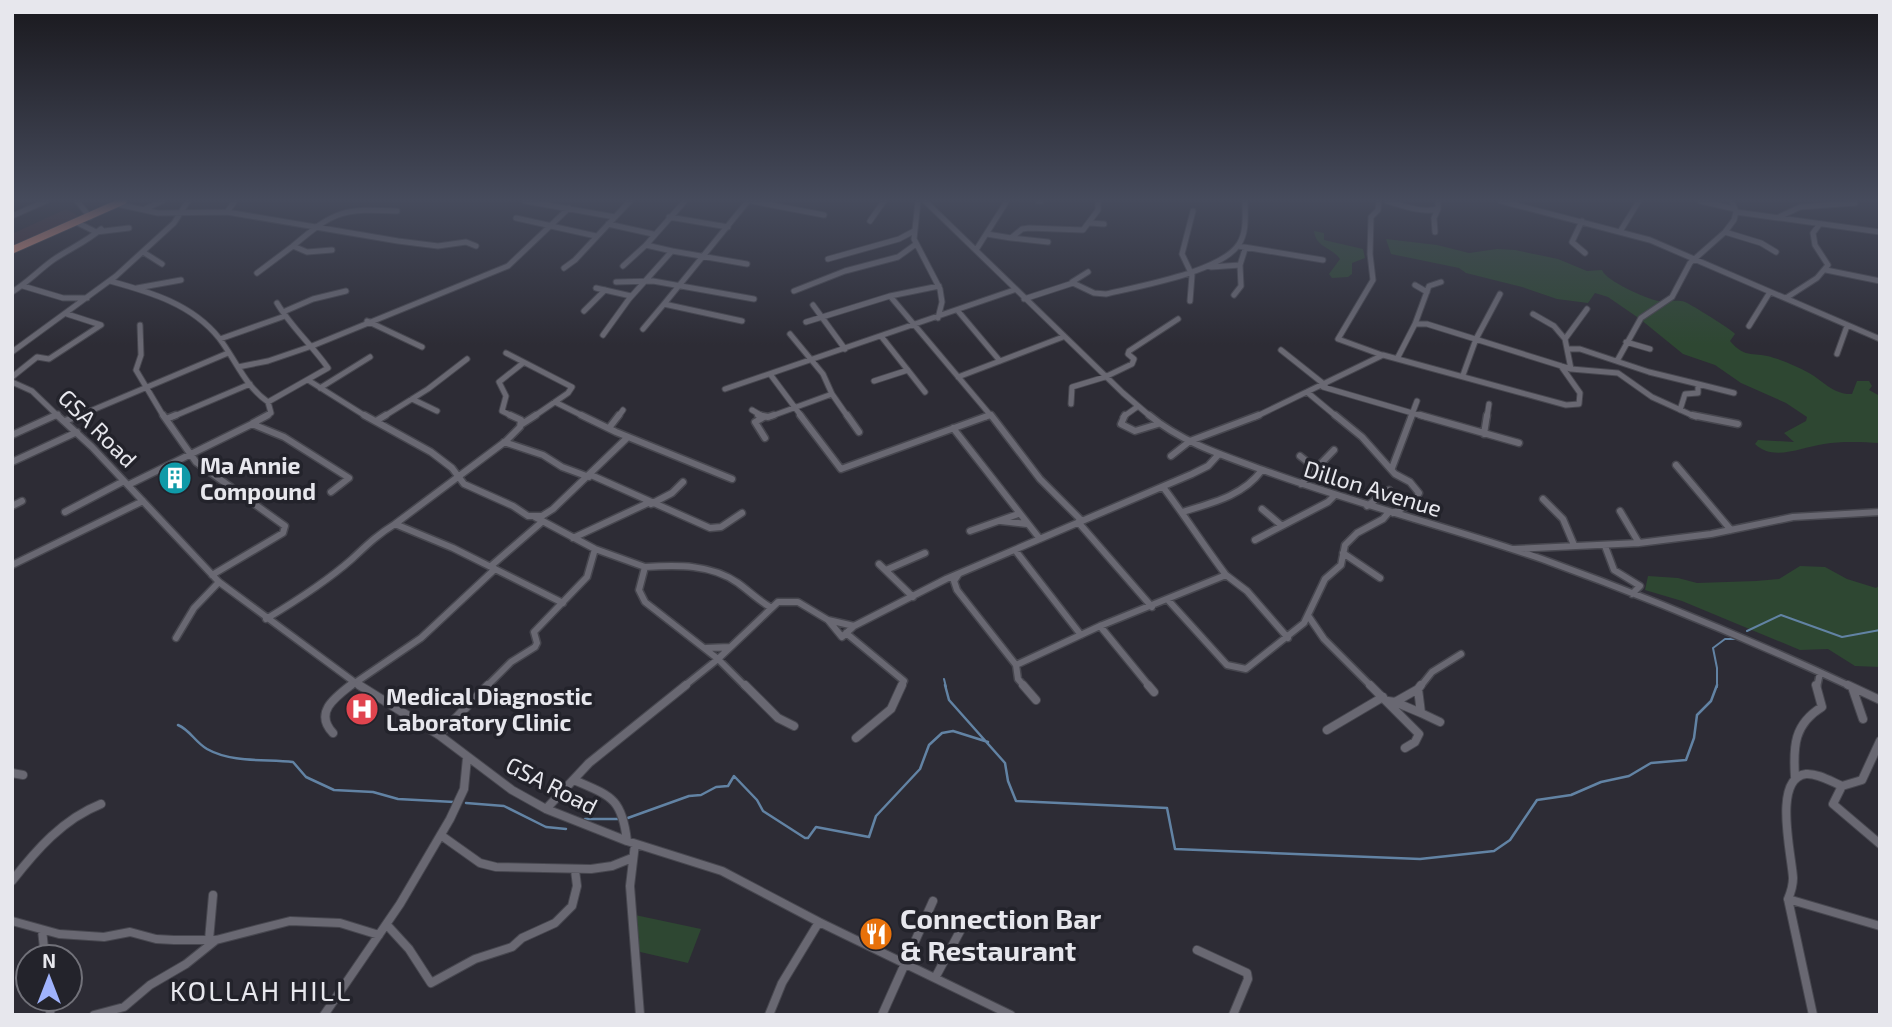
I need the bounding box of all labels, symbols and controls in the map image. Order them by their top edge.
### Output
street label: GSA Road [53,383,143,473]
place label: Ma Annie Compound [200,451,316,505]
street label: Dillon Avenue [1301,454,1445,522]
building icon: Ma Annie Compound [156,459,194,497]
place label: Medical Diagnostic Laboratory Clinic [386,682,593,736]
hospital icon: Medical Diagnostic Laboratory Clinic [343,690,381,728]
street label: GSA Road [501,750,603,820]
place label: Connection Bar & Restaurant [900,901,1101,967]
restaurant icon: Connection Bar & Restaurant [857,915,895,953]
north arrow [14,943,84,1013]
text: N [42,949,56,972]
district label: KOLLAH HILL [170,973,352,1007]

